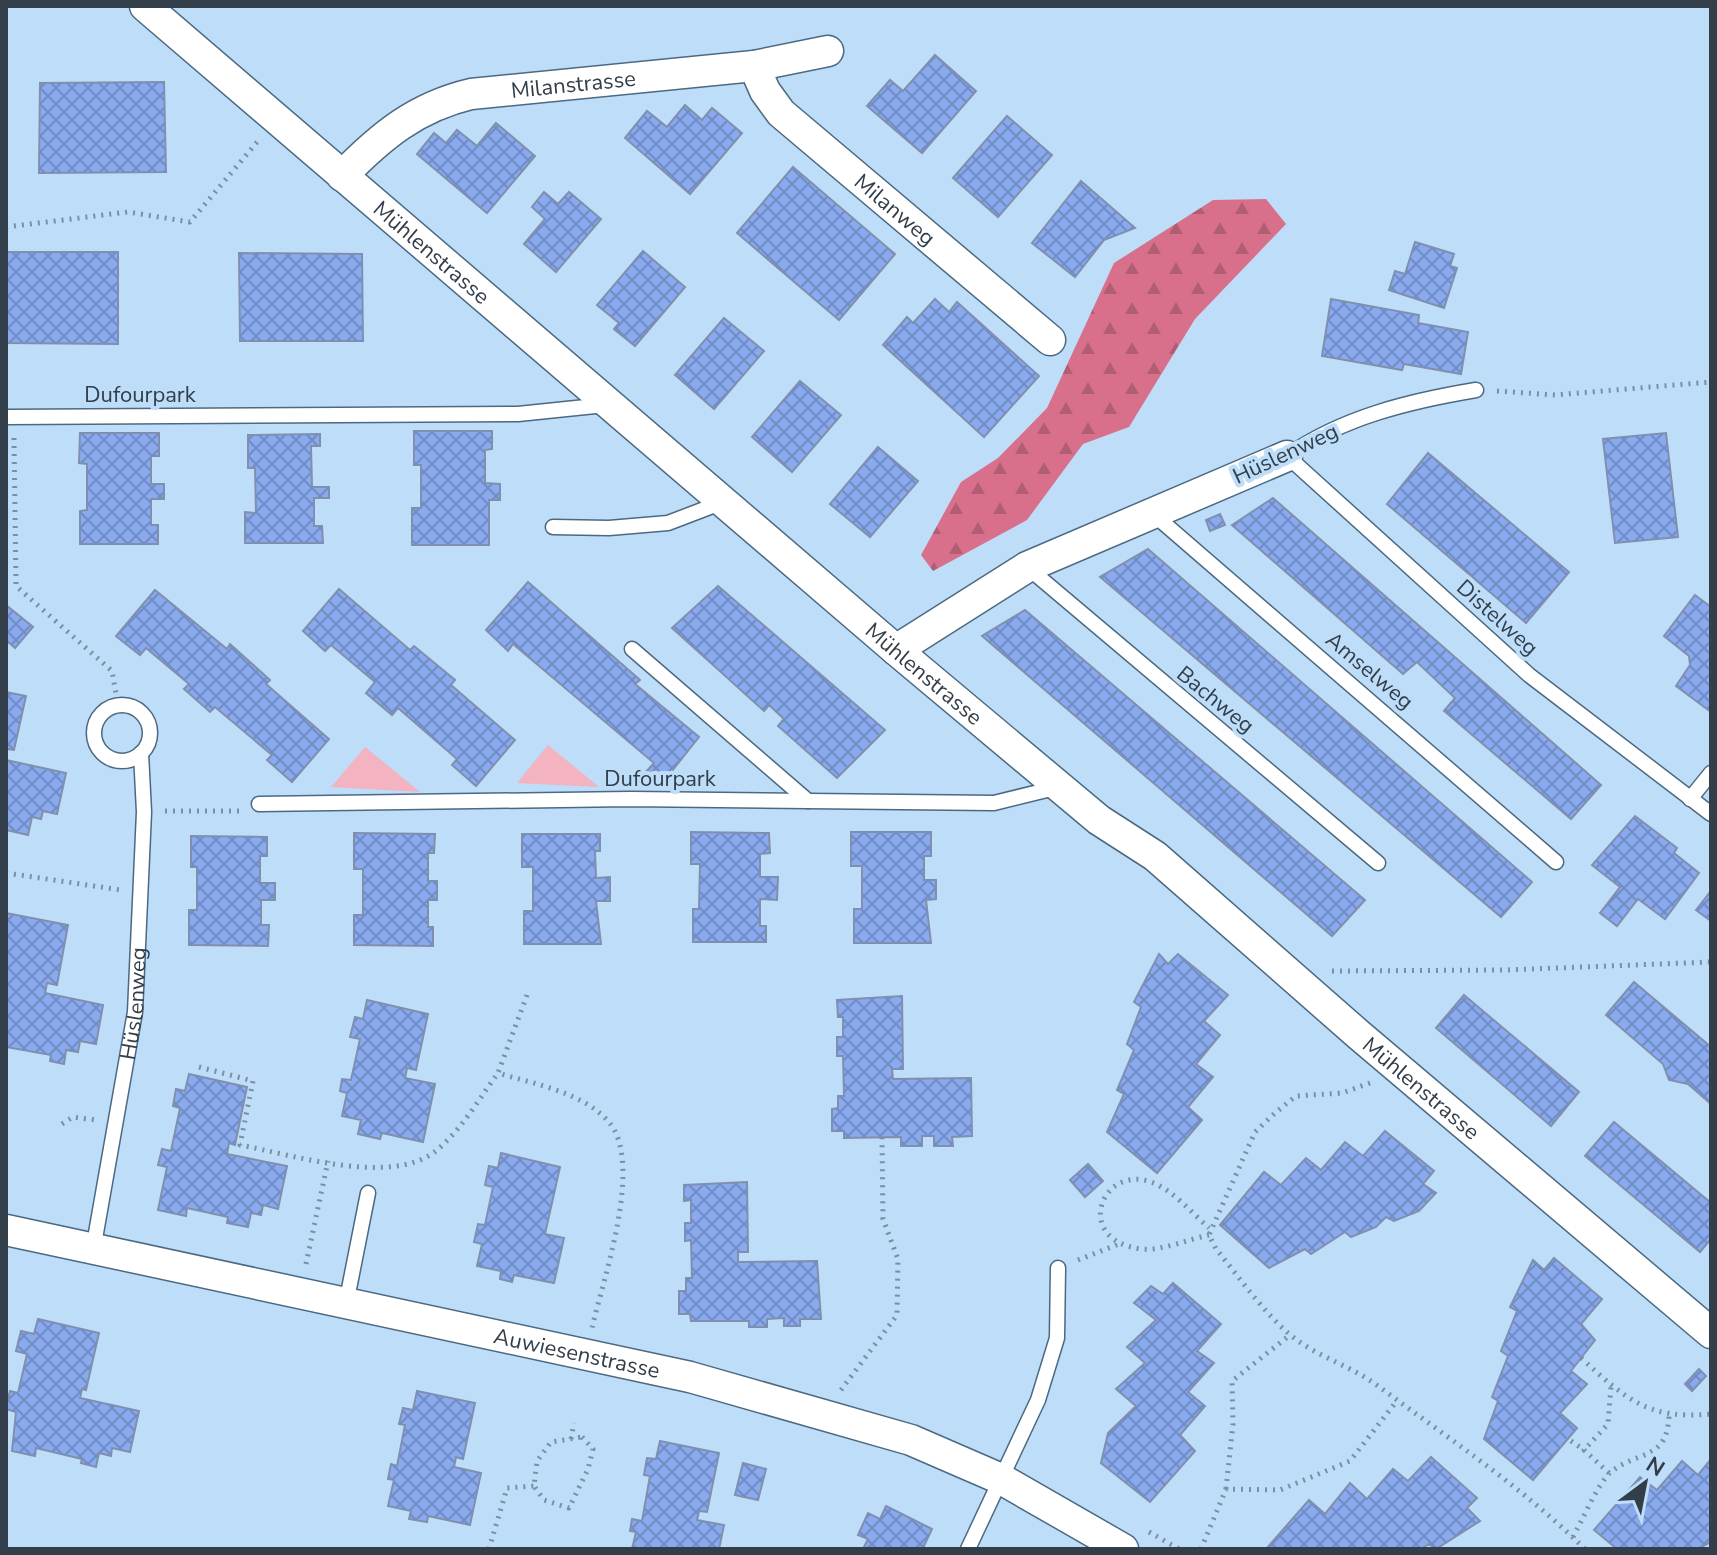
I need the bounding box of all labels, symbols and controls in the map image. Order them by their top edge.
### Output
street label: Milanstrasse [510,64,637,106]
street label: Milanweg [848,167,942,253]
street label: Mühlenstrasse [367,194,496,311]
street label: Dufourpark [84,380,197,410]
street label: Hüslenweg [1228,416,1343,491]
street label: Distelweg [1450,573,1545,662]
street label: Mühlenstrasse [858,616,989,732]
street label: Amselweg [1319,625,1420,716]
street label: Bachweg [1170,659,1261,740]
street label: Dufourpark [604,764,717,794]
street label: Hüslenweg [113,947,154,1062]
street label: Mühlenstrasse [1356,1030,1486,1147]
street label: Auwiesenstrasse [491,1321,663,1386]
north arrow [1605,1443,1685,1523]
text: N [1640,1450,1670,1484]

